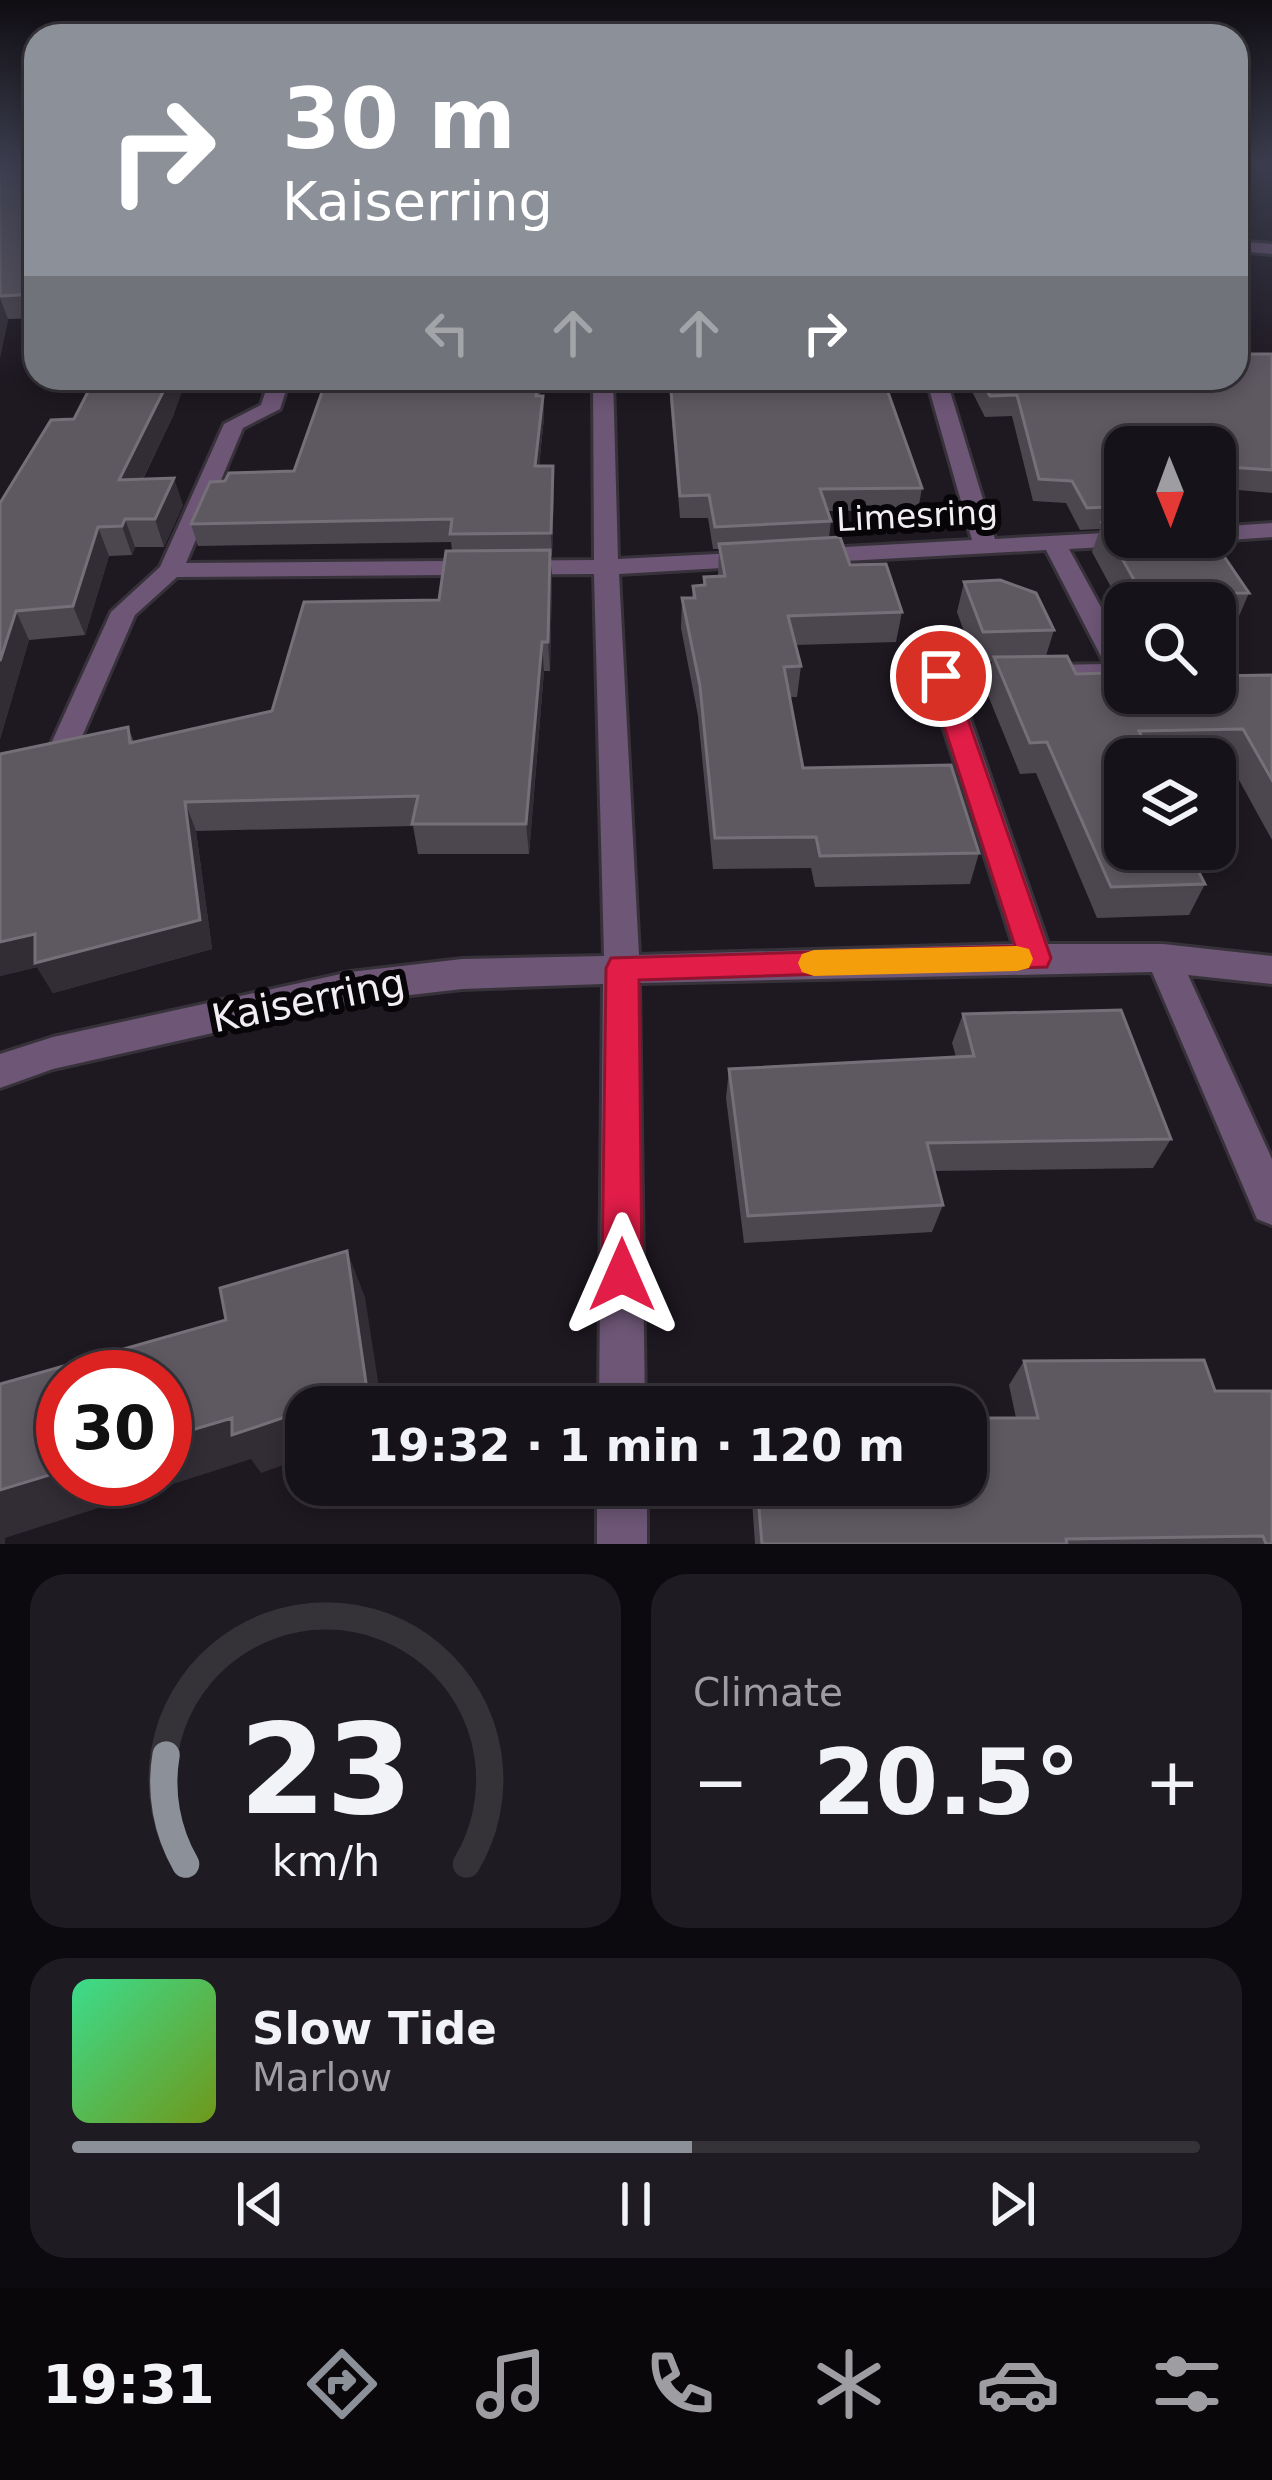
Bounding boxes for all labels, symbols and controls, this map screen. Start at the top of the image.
text: 30 m [282,70,516,168]
icon: right [84,72,240,228]
text: Kaiserring [282,170,553,233]
icon: left [414,300,480,366]
icon: ahead [540,300,606,366]
icon: ahead [666,300,732,366]
icon: right [792,300,858,366]
north arrow [1104,426,1236,558]
map controls [1104,426,1236,870]
street label: Limesring [835,492,999,539]
button: search [1104,582,1236,714]
pin [890,625,992,727]
icon: arrive [908,643,974,709]
button: layers [1104,738,1236,870]
street label: Kaiserring [208,960,408,1041]
position arrow [559,1212,685,1338]
speed limit sign: 30 [36,1350,192,1506]
text: 19:32 · 1 min · 120 m [367,1419,905,1472]
text: Climate [693,1670,843,1715]
text: 23 [239,1697,412,1842]
text: 20.5° [813,1730,1080,1835]
text: − [693,1744,748,1821]
text: + [1145,1744,1200,1821]
text: km/h [271,1836,380,1886]
text: Slow Tide [252,2002,497,2055]
text: Marlow [252,2055,392,2100]
icon: previous [227,2171,293,2237]
icon: pause [603,2171,669,2237]
icon: next [979,2171,1045,2237]
icon: directions [300,2342,384,2426]
icon: music [469,2342,553,2426]
icon: phone [638,2342,722,2426]
icon: climate [807,2342,891,2426]
icon: car [976,2342,1060,2426]
icon: filters [1145,2342,1229,2426]
text: 19:31 [43,2353,214,2416]

